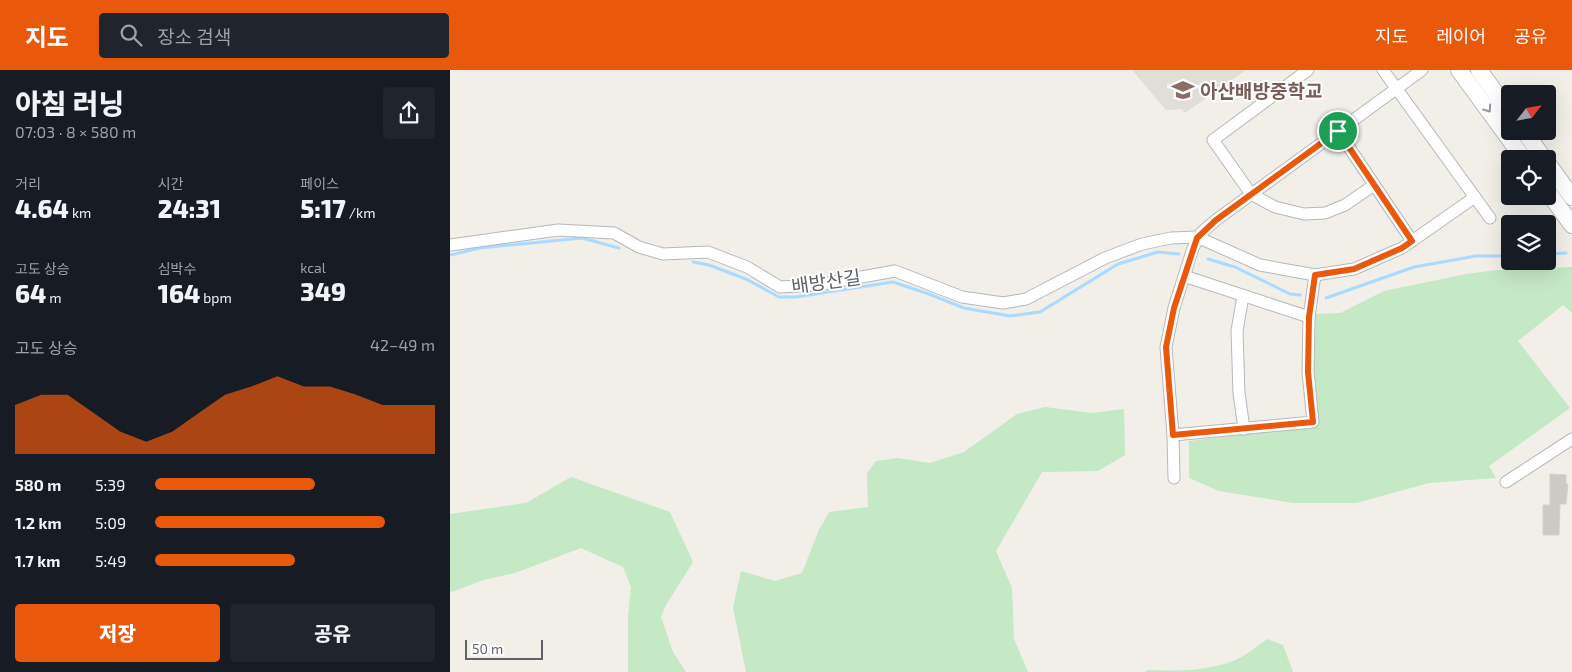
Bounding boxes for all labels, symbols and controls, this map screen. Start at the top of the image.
search box [99,13,449,58]
icon: search [117,21,145,49]
text: 지도 [25,22,69,51]
text: 장소 검색 [157,25,231,48]
text: 지도 [1375,25,1408,47]
text: 레이어 [1436,25,1486,47]
text: 공유 [1514,25,1547,47]
school or university icon: 아산배방중학교 [1170,77,1196,103]
place label: 아산배방중학교 [1200,79,1322,102]
north arrow [1501,85,1556,140]
map controls [1501,85,1556,270]
text: 아침 러닝 [15,86,124,120]
button: share [383,87,435,139]
one-way arrow [1482,104,1491,113]
pin [1317,110,1359,152]
icon: arrive [1324,117,1352,145]
text: 07:03 · 8 × 580 m [15,122,136,141]
button: locate [1501,150,1556,205]
text: 거리 [15,175,41,192]
text: 시간 [158,175,183,192]
text: 페이스 [300,175,339,192]
text: 4.64 [15,193,69,223]
text: 24:31 [158,193,221,223]
text: 5:17 [300,193,346,223]
text: km [69,204,91,221]
text: /km [346,204,375,221]
button: layers [1501,215,1556,270]
text: kcal [300,259,326,276]
text: 고도 상승 [15,260,70,277]
text: 심박수 [158,260,196,277]
street label: 배방산길 [790,265,862,297]
text: 349 [300,276,346,306]
text: 64 [15,278,46,308]
text: 164 [158,278,200,308]
text: m [46,289,62,306]
text: bpm [200,289,232,306]
text: 42–49 m [370,335,435,354]
text: 고도 상승 [15,338,77,357]
text: 580 m [15,475,61,494]
text: 5:39 [95,475,125,494]
text: 1.2 km [15,513,62,532]
text: 5:09 [95,513,126,532]
text: 1.7 km [15,551,60,570]
text: 5:49 [95,551,126,570]
button: 저장 [15,604,220,662]
button: 공유 [230,604,435,662]
scale bar [465,637,542,660]
text: 50 m [472,640,503,657]

